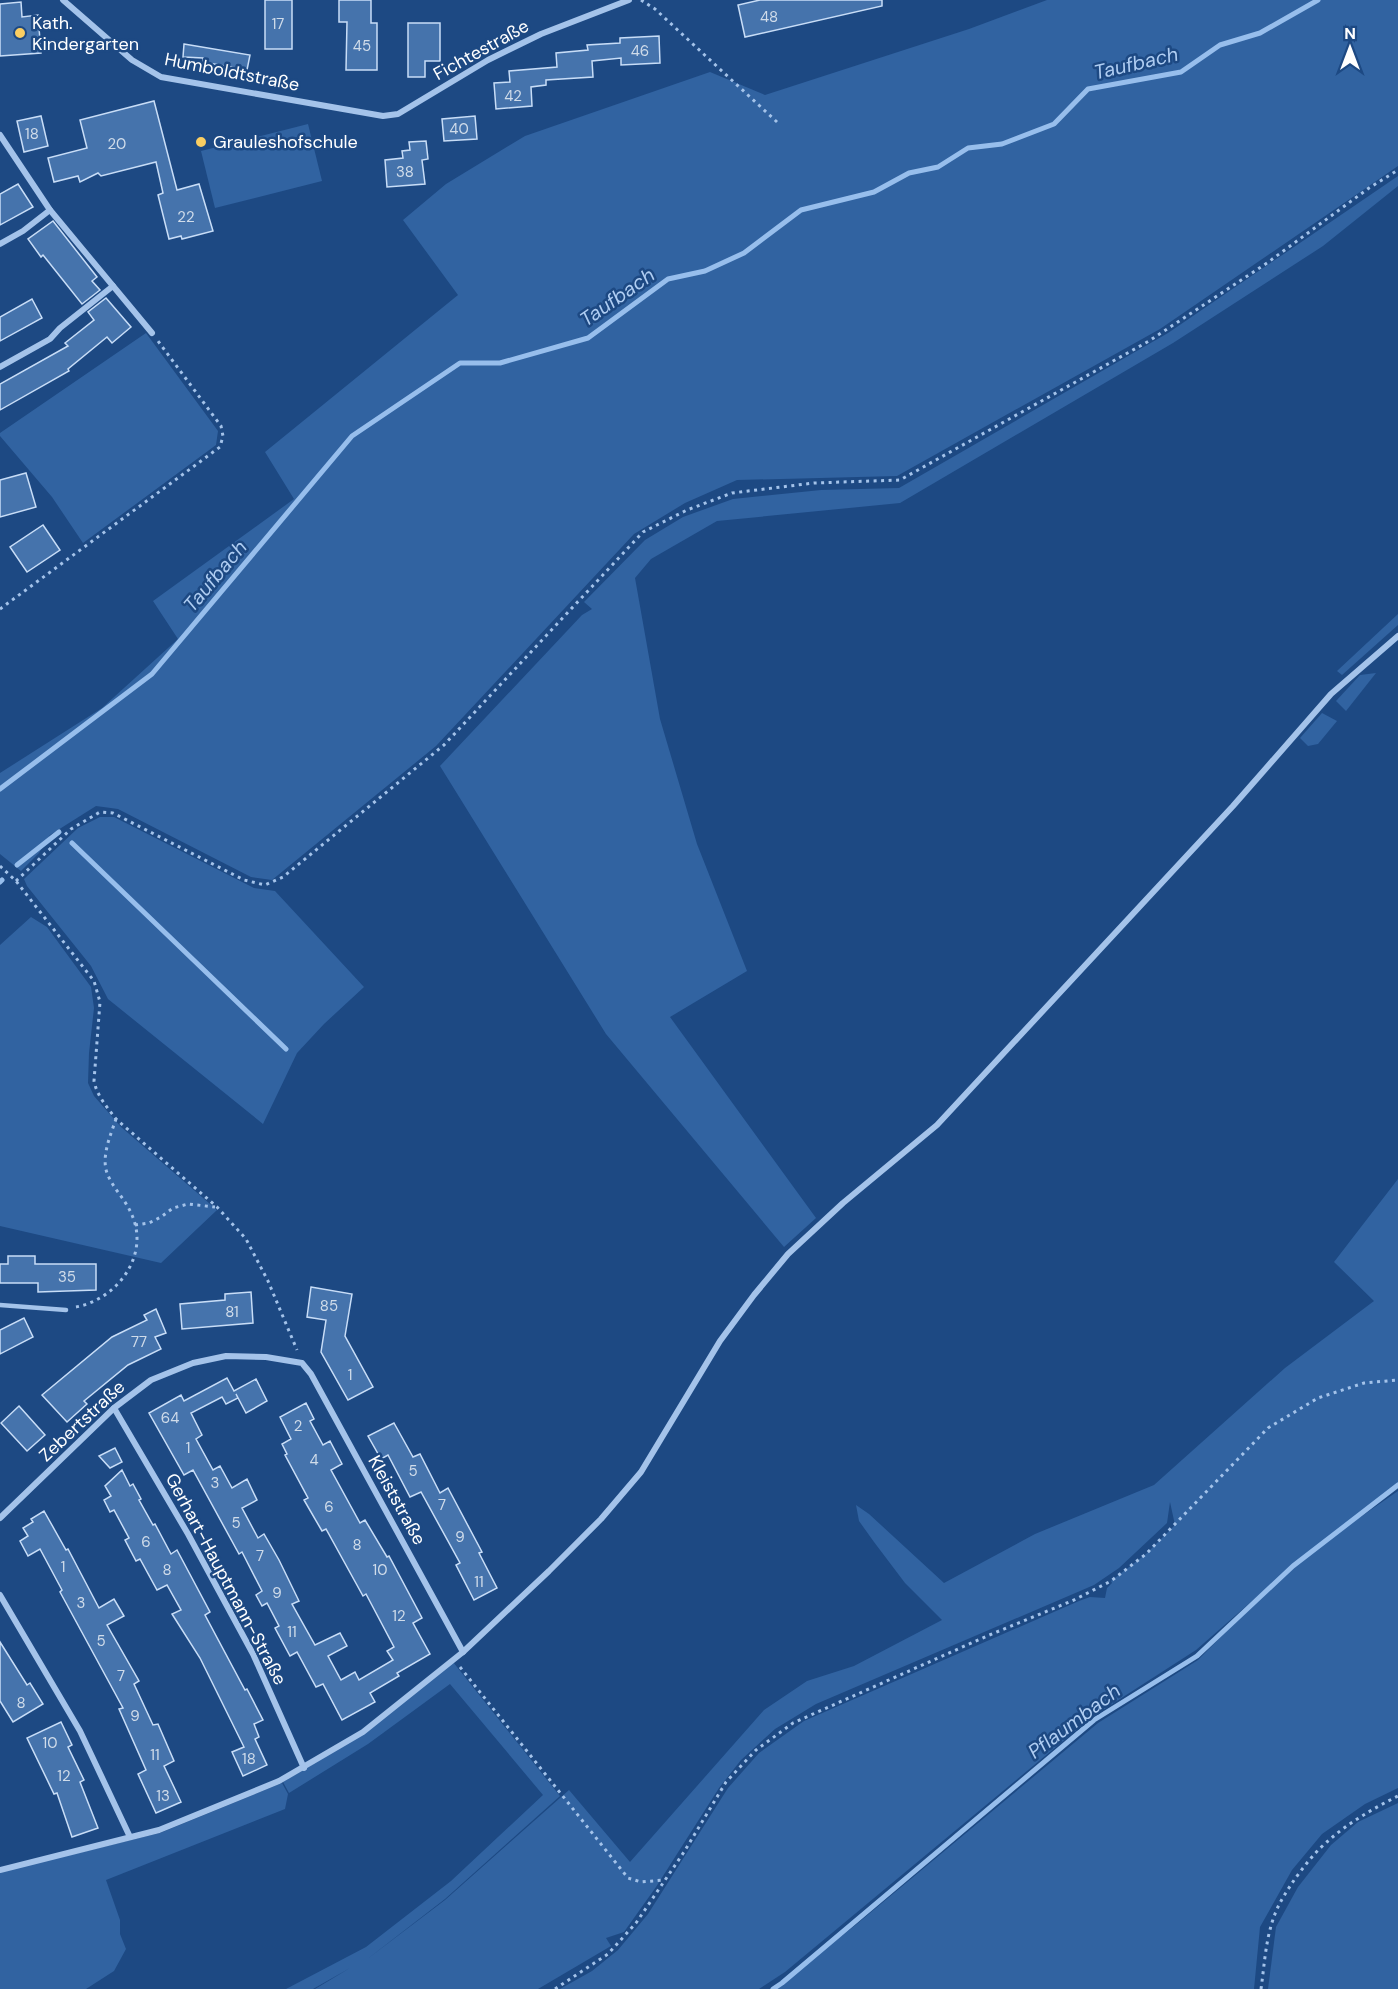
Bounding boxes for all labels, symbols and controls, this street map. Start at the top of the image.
house number: 48 [760,7,778,27]
place label: Kath. Kindergarten [32,11,139,56]
house number: 17 [272,14,284,34]
street label: Fichtestraße [429,14,533,86]
north arrow [1320,18,1380,78]
text: N [1344,23,1356,44]
marker: Kath. Kindergarten [13,26,27,40]
house number: 45 [353,36,371,56]
house number: 46 [631,41,649,61]
water label: Taufbach [1091,41,1181,85]
street label: Humboldtstraße [162,47,302,97]
house number: 42 [504,86,522,106]
house number: 40 [449,119,469,139]
house number: 18 [25,124,39,144]
place label: Grauleshofschule [213,130,358,154]
house number: 20 [108,134,126,154]
marker: Grauleshofschule [194,135,208,149]
house number: 38 [396,162,414,182]
house number: 22 [177,207,195,227]
water label: Taufbach [574,262,660,332]
water label: Taufbach [178,535,252,617]
house number: 35 [58,1267,76,1287]
house number: 85 [320,1296,338,1316]
house number: 81 [225,1302,239,1322]
house number: 77 [131,1332,147,1352]
house number: 1 [348,1365,352,1385]
street label: Zebertstraße [34,1375,130,1467]
house number: 64 [161,1408,179,1428]
house number: 2 [294,1416,302,1436]
house number: 1 [186,1438,190,1458]
house number: 4 [309,1450,319,1470]
street label: Kleiststraße [363,1451,431,1549]
house number: 5 [408,1461,418,1481]
street label: Gerhart-Hauptmann-Straße [160,1469,292,1689]
house number: 3 [211,1473,219,1493]
house number: 7 [438,1495,446,1515]
house number: 6 [324,1497,334,1517]
house number: 5 [231,1513,241,1533]
house number: 9 [455,1527,465,1547]
house number: 6 [141,1532,151,1552]
house number: 8 [352,1535,362,1555]
house number: 7 [256,1546,264,1566]
house number: 1 [61,1557,65,1577]
house number: 8 [162,1560,172,1580]
house number: 10 [373,1560,387,1580]
house number: 11 [474,1572,484,1592]
house number: 9 [272,1583,282,1603]
house number: 3 [77,1593,85,1613]
house number: 12 [392,1606,406,1626]
house number: 11 [287,1622,297,1642]
house number: 5 [96,1631,106,1651]
house number: 7 [117,1666,125,1686]
water label: Pflaumbach [1022,1678,1126,1764]
house number: 8 [16,1693,26,1713]
house number: 9 [130,1706,140,1726]
house number: 10 [43,1733,57,1753]
house number: 11 [150,1745,160,1765]
house number: 18 [242,1749,256,1769]
house number: 12 [57,1766,71,1786]
house number: 13 [156,1786,170,1806]

